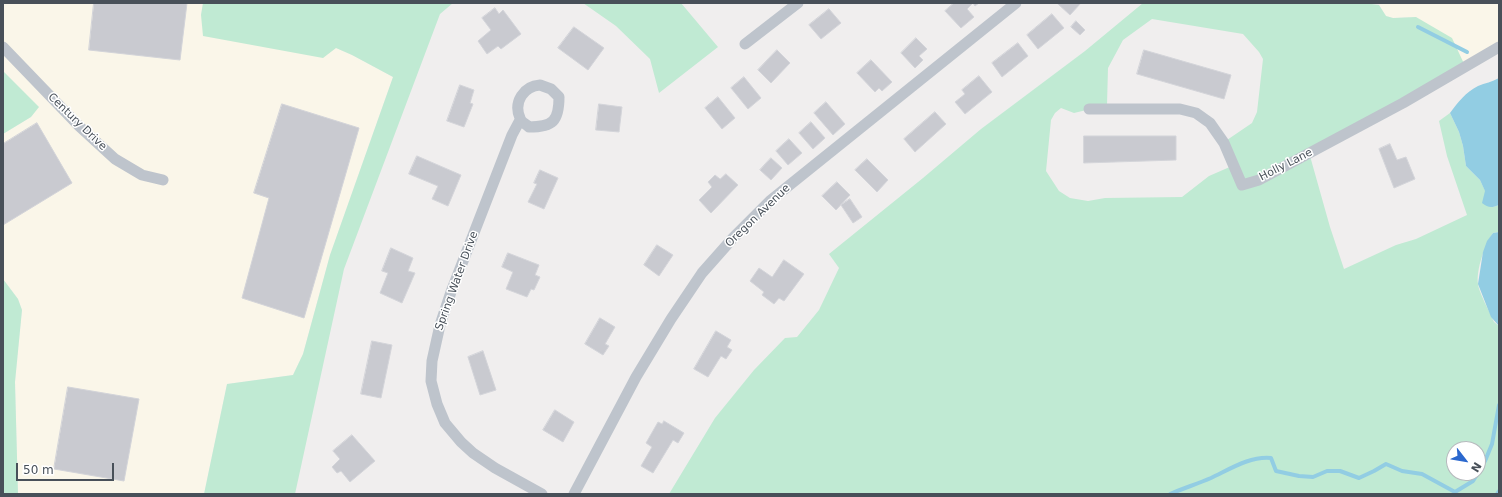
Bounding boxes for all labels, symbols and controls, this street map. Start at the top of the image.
street label: Century Drive [45,91,109,153]
street label: Holly Lane [1257,146,1315,184]
street label: Oregon Avenue [723,182,793,250]
street label: Spring Water Drive [433,230,481,332]
north arrow [1446,441,1486,481]
scale bar [18,455,116,481]
text: N [1468,460,1484,474]
text: 50 m [23,463,54,477]

